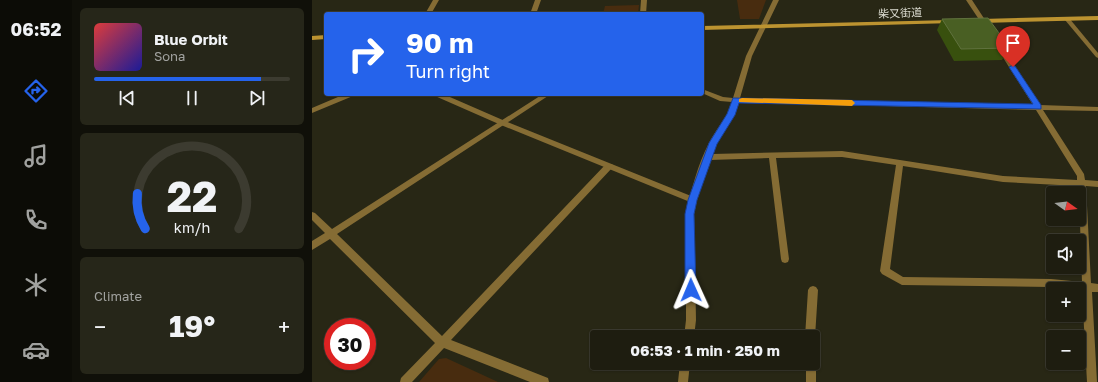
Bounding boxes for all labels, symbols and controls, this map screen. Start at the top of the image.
street label: 柴又街道 [878,5,922,20]
text: 06:52 [11,18,61,40]
text: 90 m [406,26,473,59]
pin [996,26,1030,67]
icon: right [340,28,392,80]
text: Blue Orbit [154,30,228,48]
icon: arrive [1002,32,1024,54]
text: Sona [154,48,185,64]
text: Turn right [406,60,490,82]
icon: directions [22,77,50,105]
icon: previous [116,87,138,109]
icon: pause [181,87,203,109]
icon: next [246,87,268,109]
icon: music [22,142,50,170]
text: 22 [167,171,217,221]
north arrow [1046,186,1086,226]
map controls [1046,186,1086,370]
icon: phone [22,206,50,234]
text: km/h [174,219,210,236]
button: sound [1046,234,1086,274]
position arrow [670,269,712,311]
icon: climate [22,271,50,299]
button: + [1046,282,1086,322]
text: Climate [94,288,142,304]
text: 19° [169,308,215,344]
text: − [94,313,106,340]
text: + [278,313,290,340]
speed limit sign: 30 [324,318,376,370]
button: − [1046,330,1086,370]
icon: car [22,336,50,364]
text: 06:53 · 1 min · 250 m [630,341,780,359]

